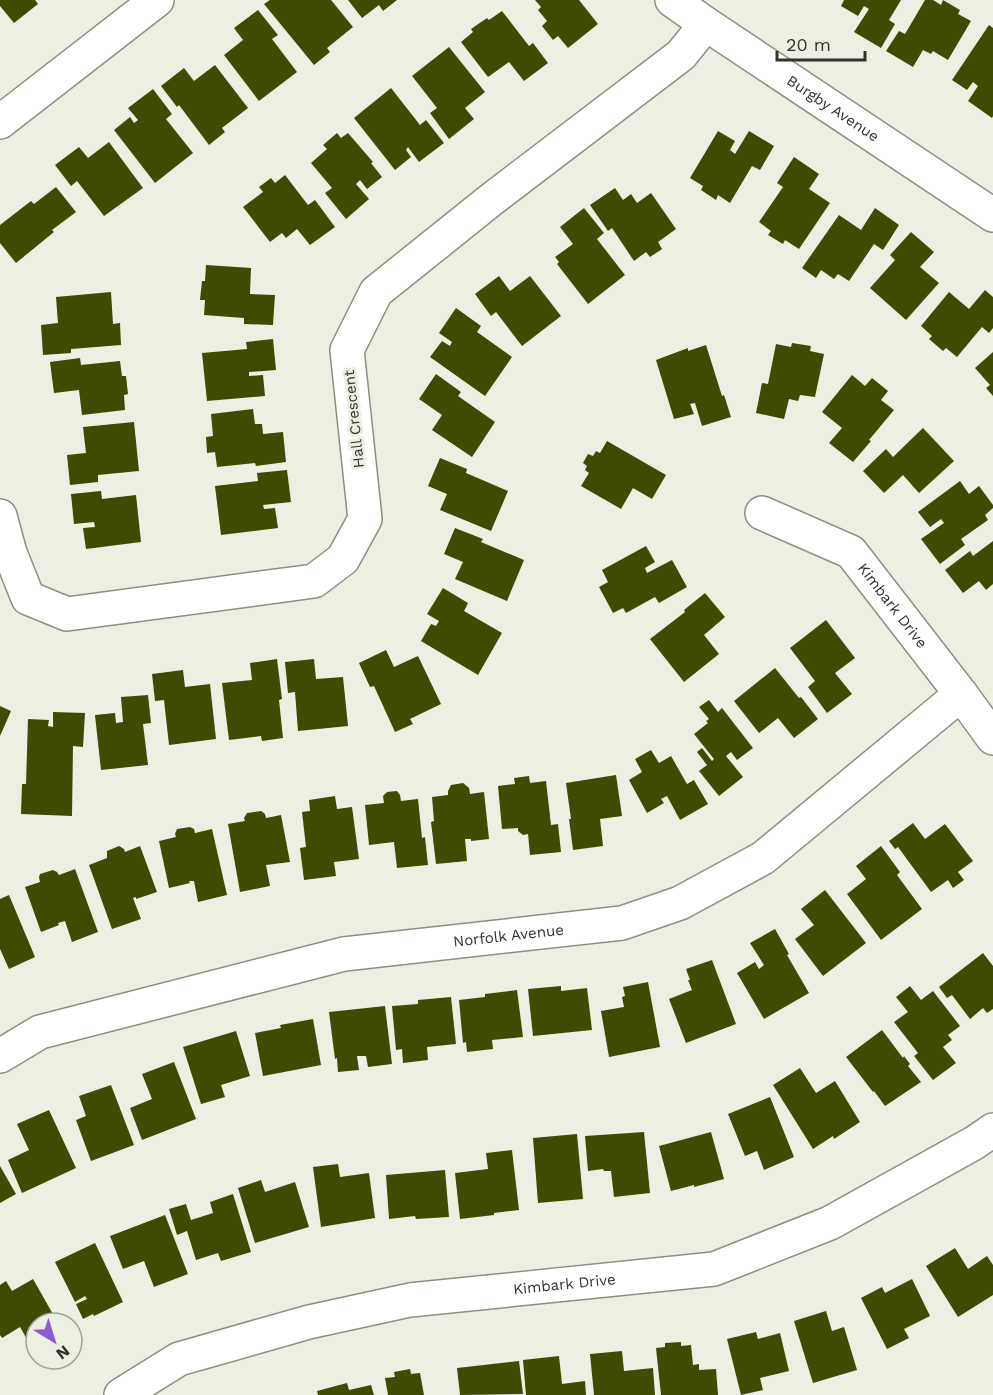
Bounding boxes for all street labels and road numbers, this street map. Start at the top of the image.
street label: Burgby Avenue [783,71,882,146]
street label: Hall Crescent [340,368,368,469]
street label: Kimbark Drive [854,559,931,652]
street label: Norfolk Avenue [452,921,565,951]
street label: Kimbark Drive [512,1270,616,1298]

